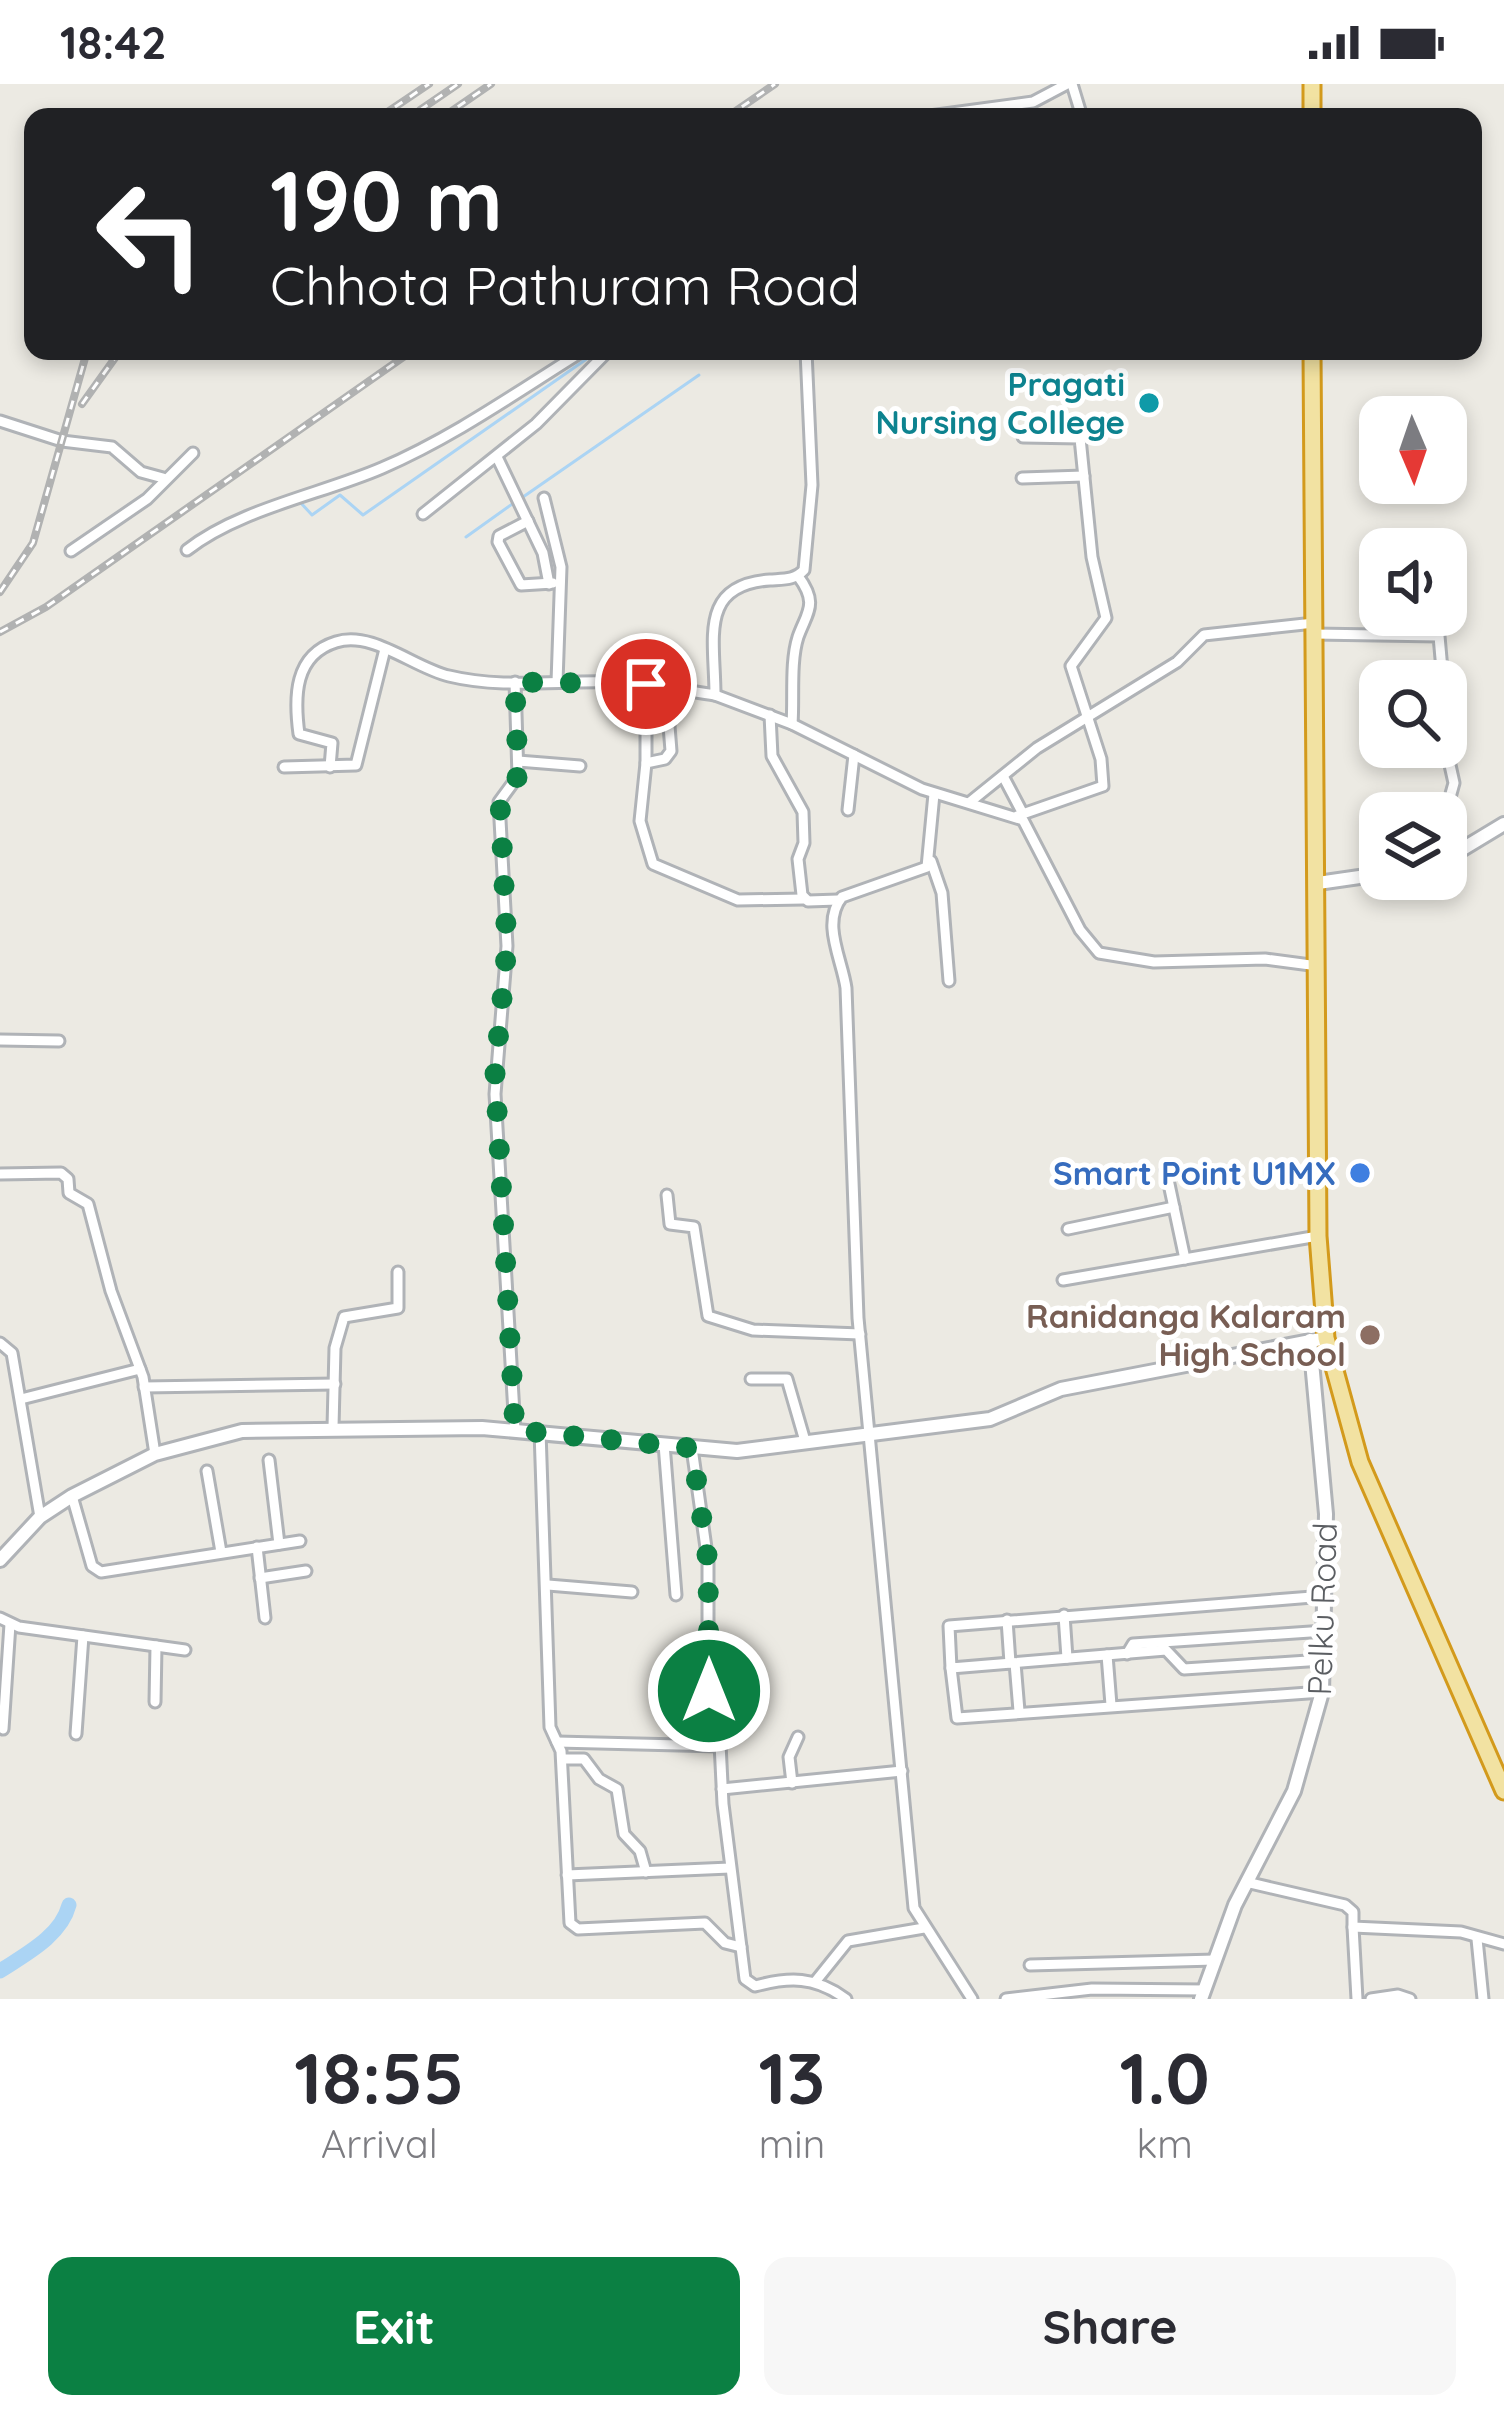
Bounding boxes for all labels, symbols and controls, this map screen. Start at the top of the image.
text: 18:42 [60,14,167,70]
text: 190 m [270,147,503,252]
icon: left [72,156,228,312]
text: Chhota Pathuram Road [270,251,860,319]
place label: Pragati Nursing College [875,363,1125,442]
marker: Pragati Nursing College [1136,390,1162,416]
north arrow [1359,396,1467,504]
map controls [1359,396,1467,900]
button: sound [1359,528,1467,636]
pin [595,633,697,735]
icon: arrive [613,651,679,717]
button: search [1359,660,1467,768]
button: layers [1359,792,1467,900]
place label: Smart Point U1MX [1053,1152,1336,1193]
marker: Smart Point U1MX [1347,1160,1373,1186]
place label: Ranidanga Kalaram High School [1026,1295,1346,1374]
marker: Ranidanga Kalaram High School [1357,1322,1383,1348]
street label: Pelku Road [1298,1522,1345,1696]
position arrow [646,1628,772,1754]
text: 18:55 [294,2032,464,2122]
text: 13 [759,2032,825,2122]
text: 1.0 [1120,2032,1210,2122]
text: Arrival [321,2119,438,2168]
text: min [759,2119,825,2168]
text: km [1136,2119,1193,2168]
button: Exit [48,2257,740,2395]
button: Share [764,2257,1456,2395]

